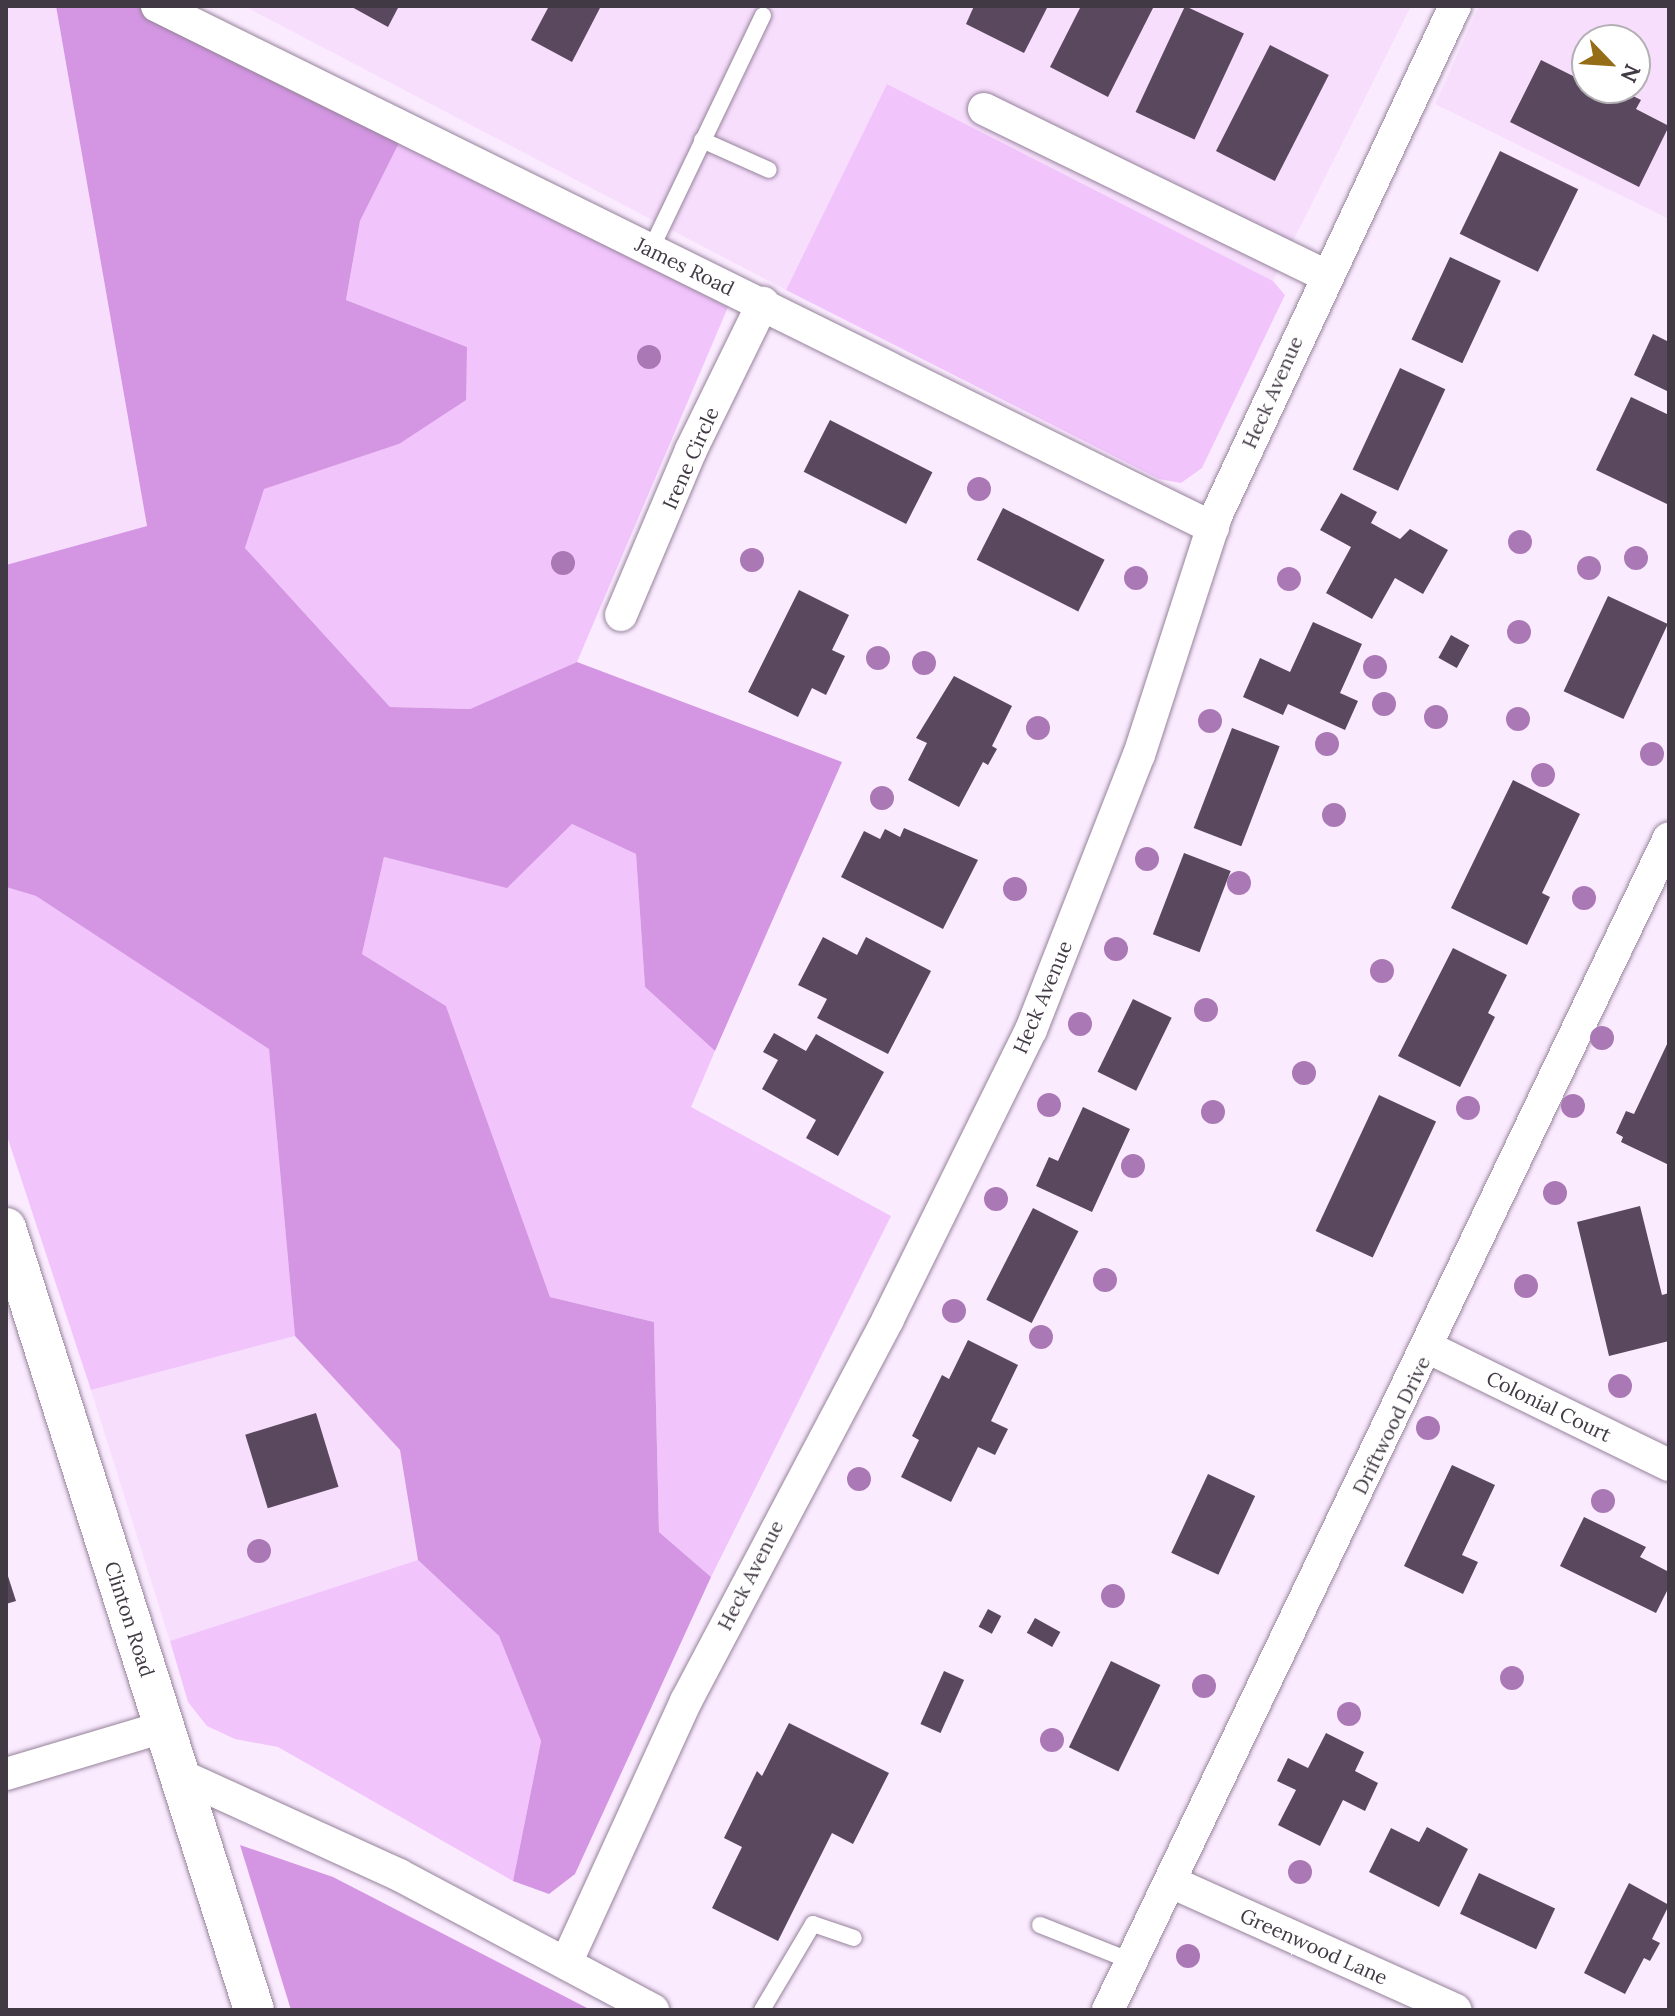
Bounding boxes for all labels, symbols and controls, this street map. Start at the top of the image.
north arrow [1571,24,1651,104]
text: N [1615,60,1647,87]
street label: James Road [632,232,738,300]
street label: Heck Avenue [1237,332,1307,452]
street label: Irene Circle [657,403,723,513]
street label: Heck Avenue [1007,937,1077,1057]
street label: Driftwood Drive [1347,1352,1435,1498]
street label: Colonial Court [1483,1365,1615,1447]
street label: Heck Avenue [712,1516,788,1634]
street label: Clinton Road [100,1558,160,1680]
street label: Greenwood Lane [1237,1903,1391,1989]

